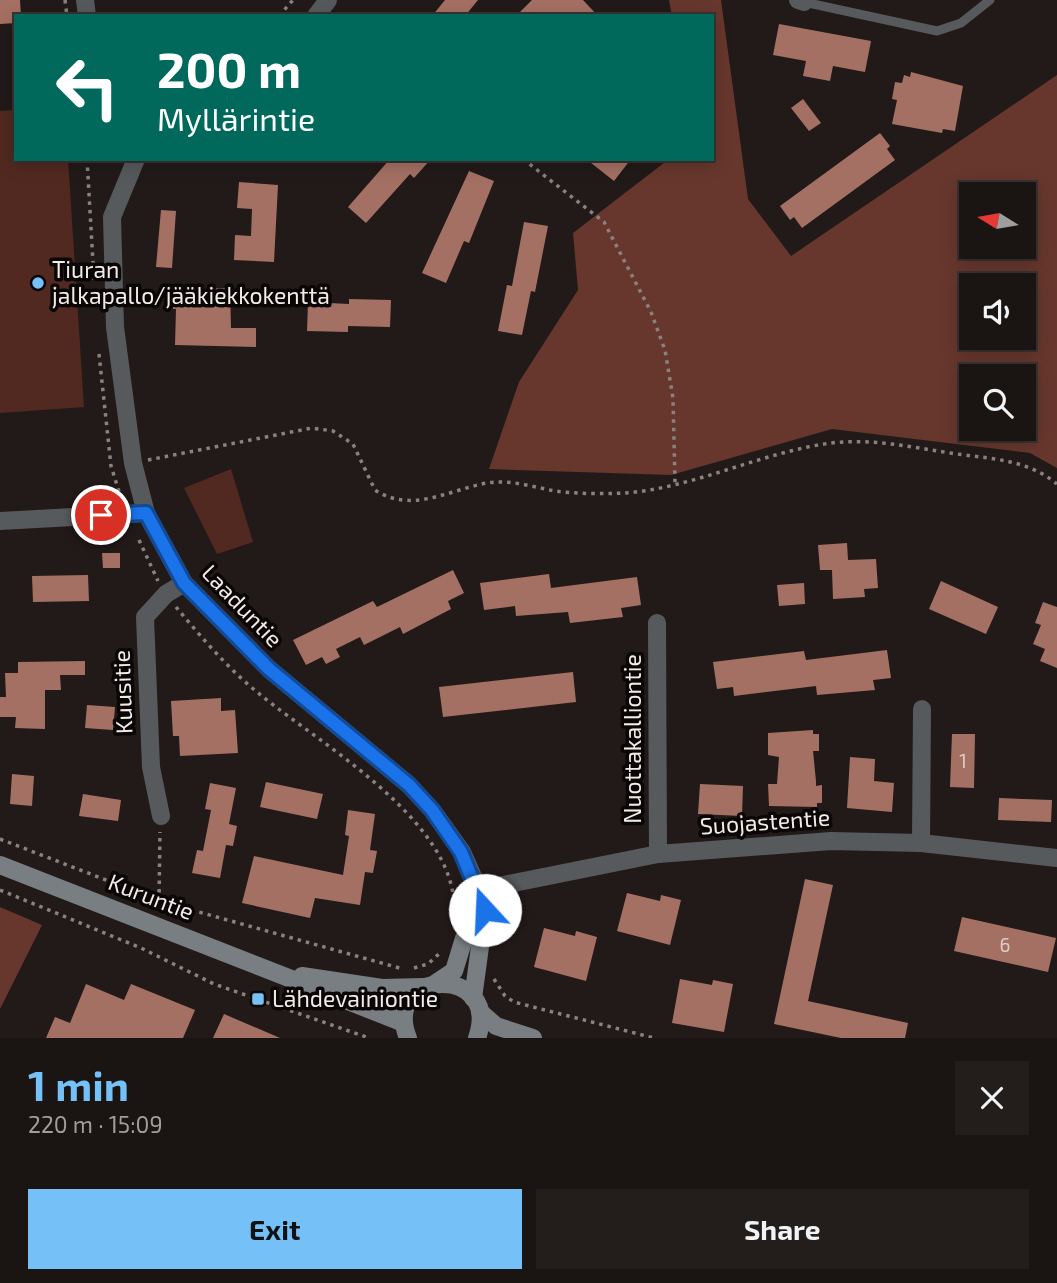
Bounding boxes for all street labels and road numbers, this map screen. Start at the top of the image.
street label: Laaduntie [197,558,289,652]
street label: Kuusitie [107,650,137,734]
street label: Nuottakalliontie [618,654,646,824]
street label: Suojastentie [699,802,831,840]
street label: Kuruntie [105,867,198,925]

